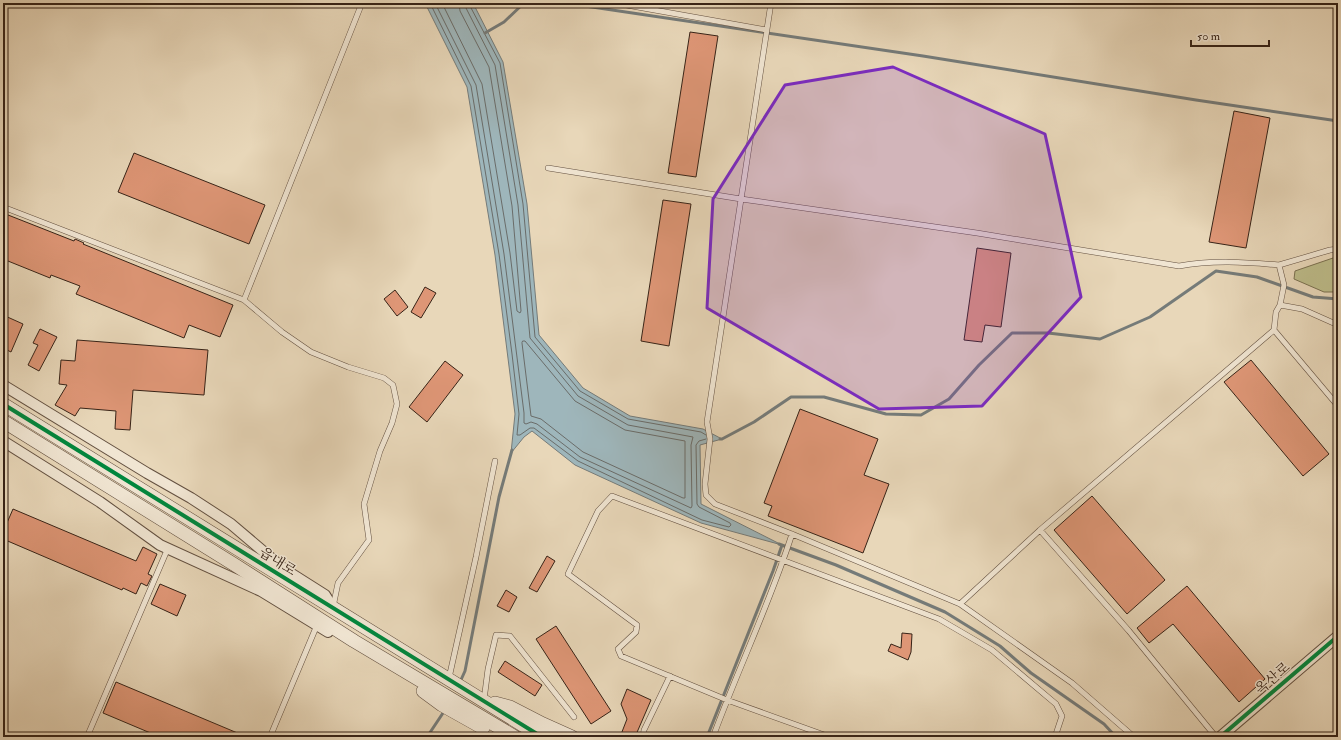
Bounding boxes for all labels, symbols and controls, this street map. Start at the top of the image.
scale bar [1191,22,1269,48]
text: 50 m [1197,29,1221,44]
street label: 읍내로 [256,543,300,580]
street label: 옥산로 [1251,658,1294,698]

